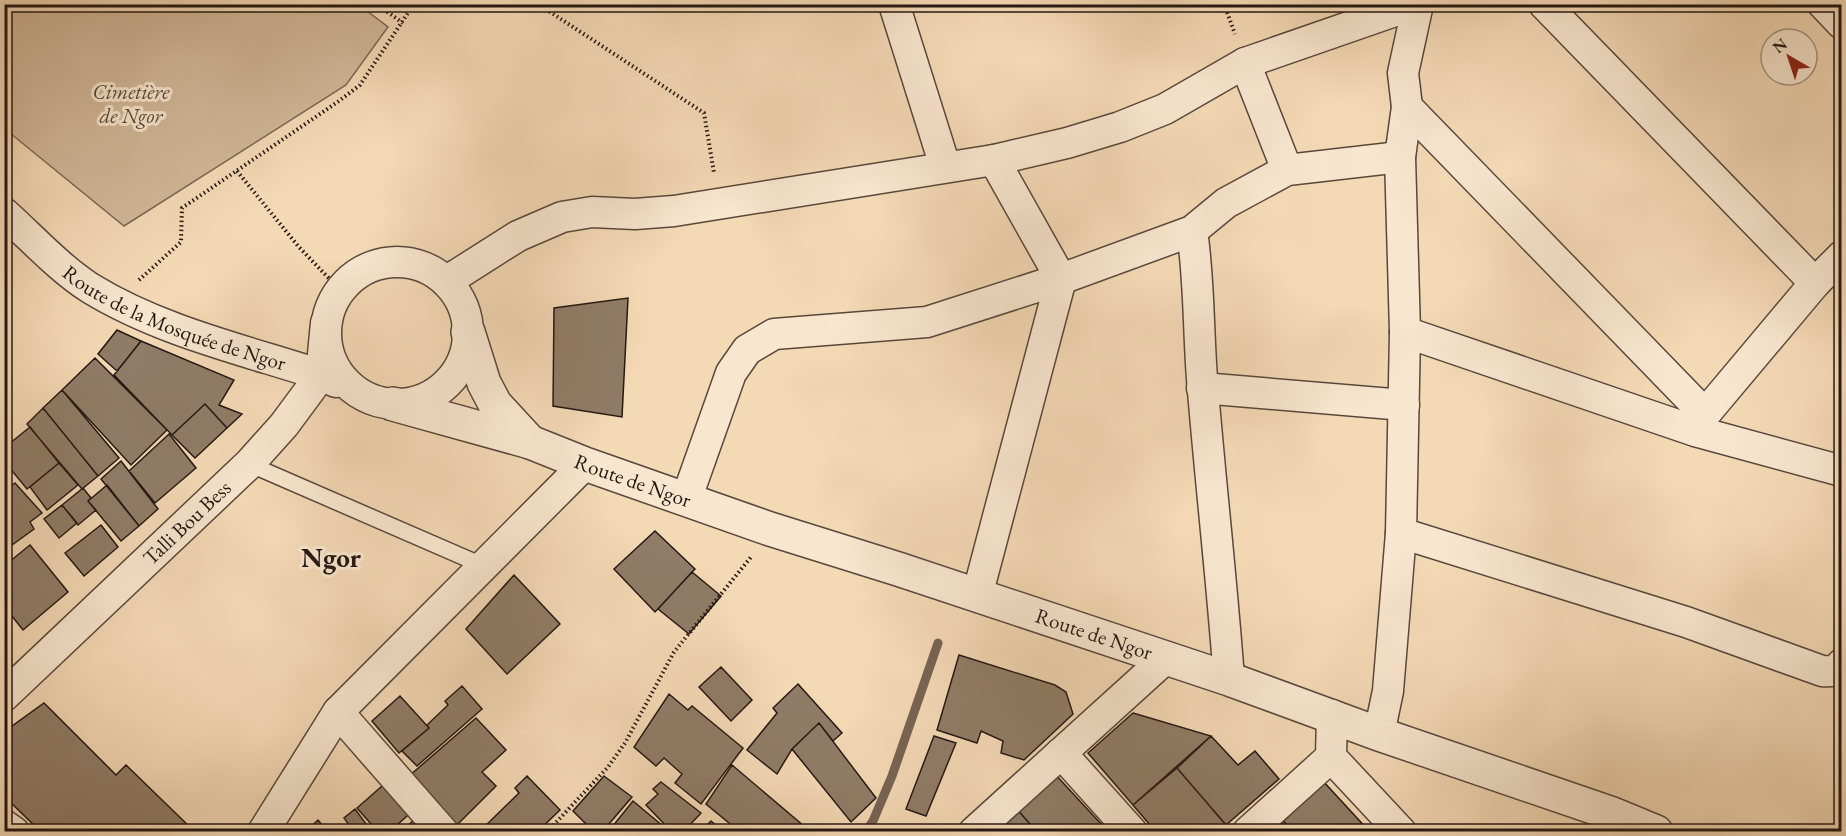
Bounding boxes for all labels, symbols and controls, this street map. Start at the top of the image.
north arrow [1759,27,1819,87]
text: N [1768,33,1792,58]
park label: Cimetière de Ngor [92,78,170,129]
street label: Route de la Mosquée de Ngor [57,259,289,376]
street label: Route de Ngor [571,447,695,513]
street label: Talli Bou Bess [137,474,237,571]
district label: Ngor [301,540,362,575]
street label: Route de Ngor [1032,602,1156,666]

